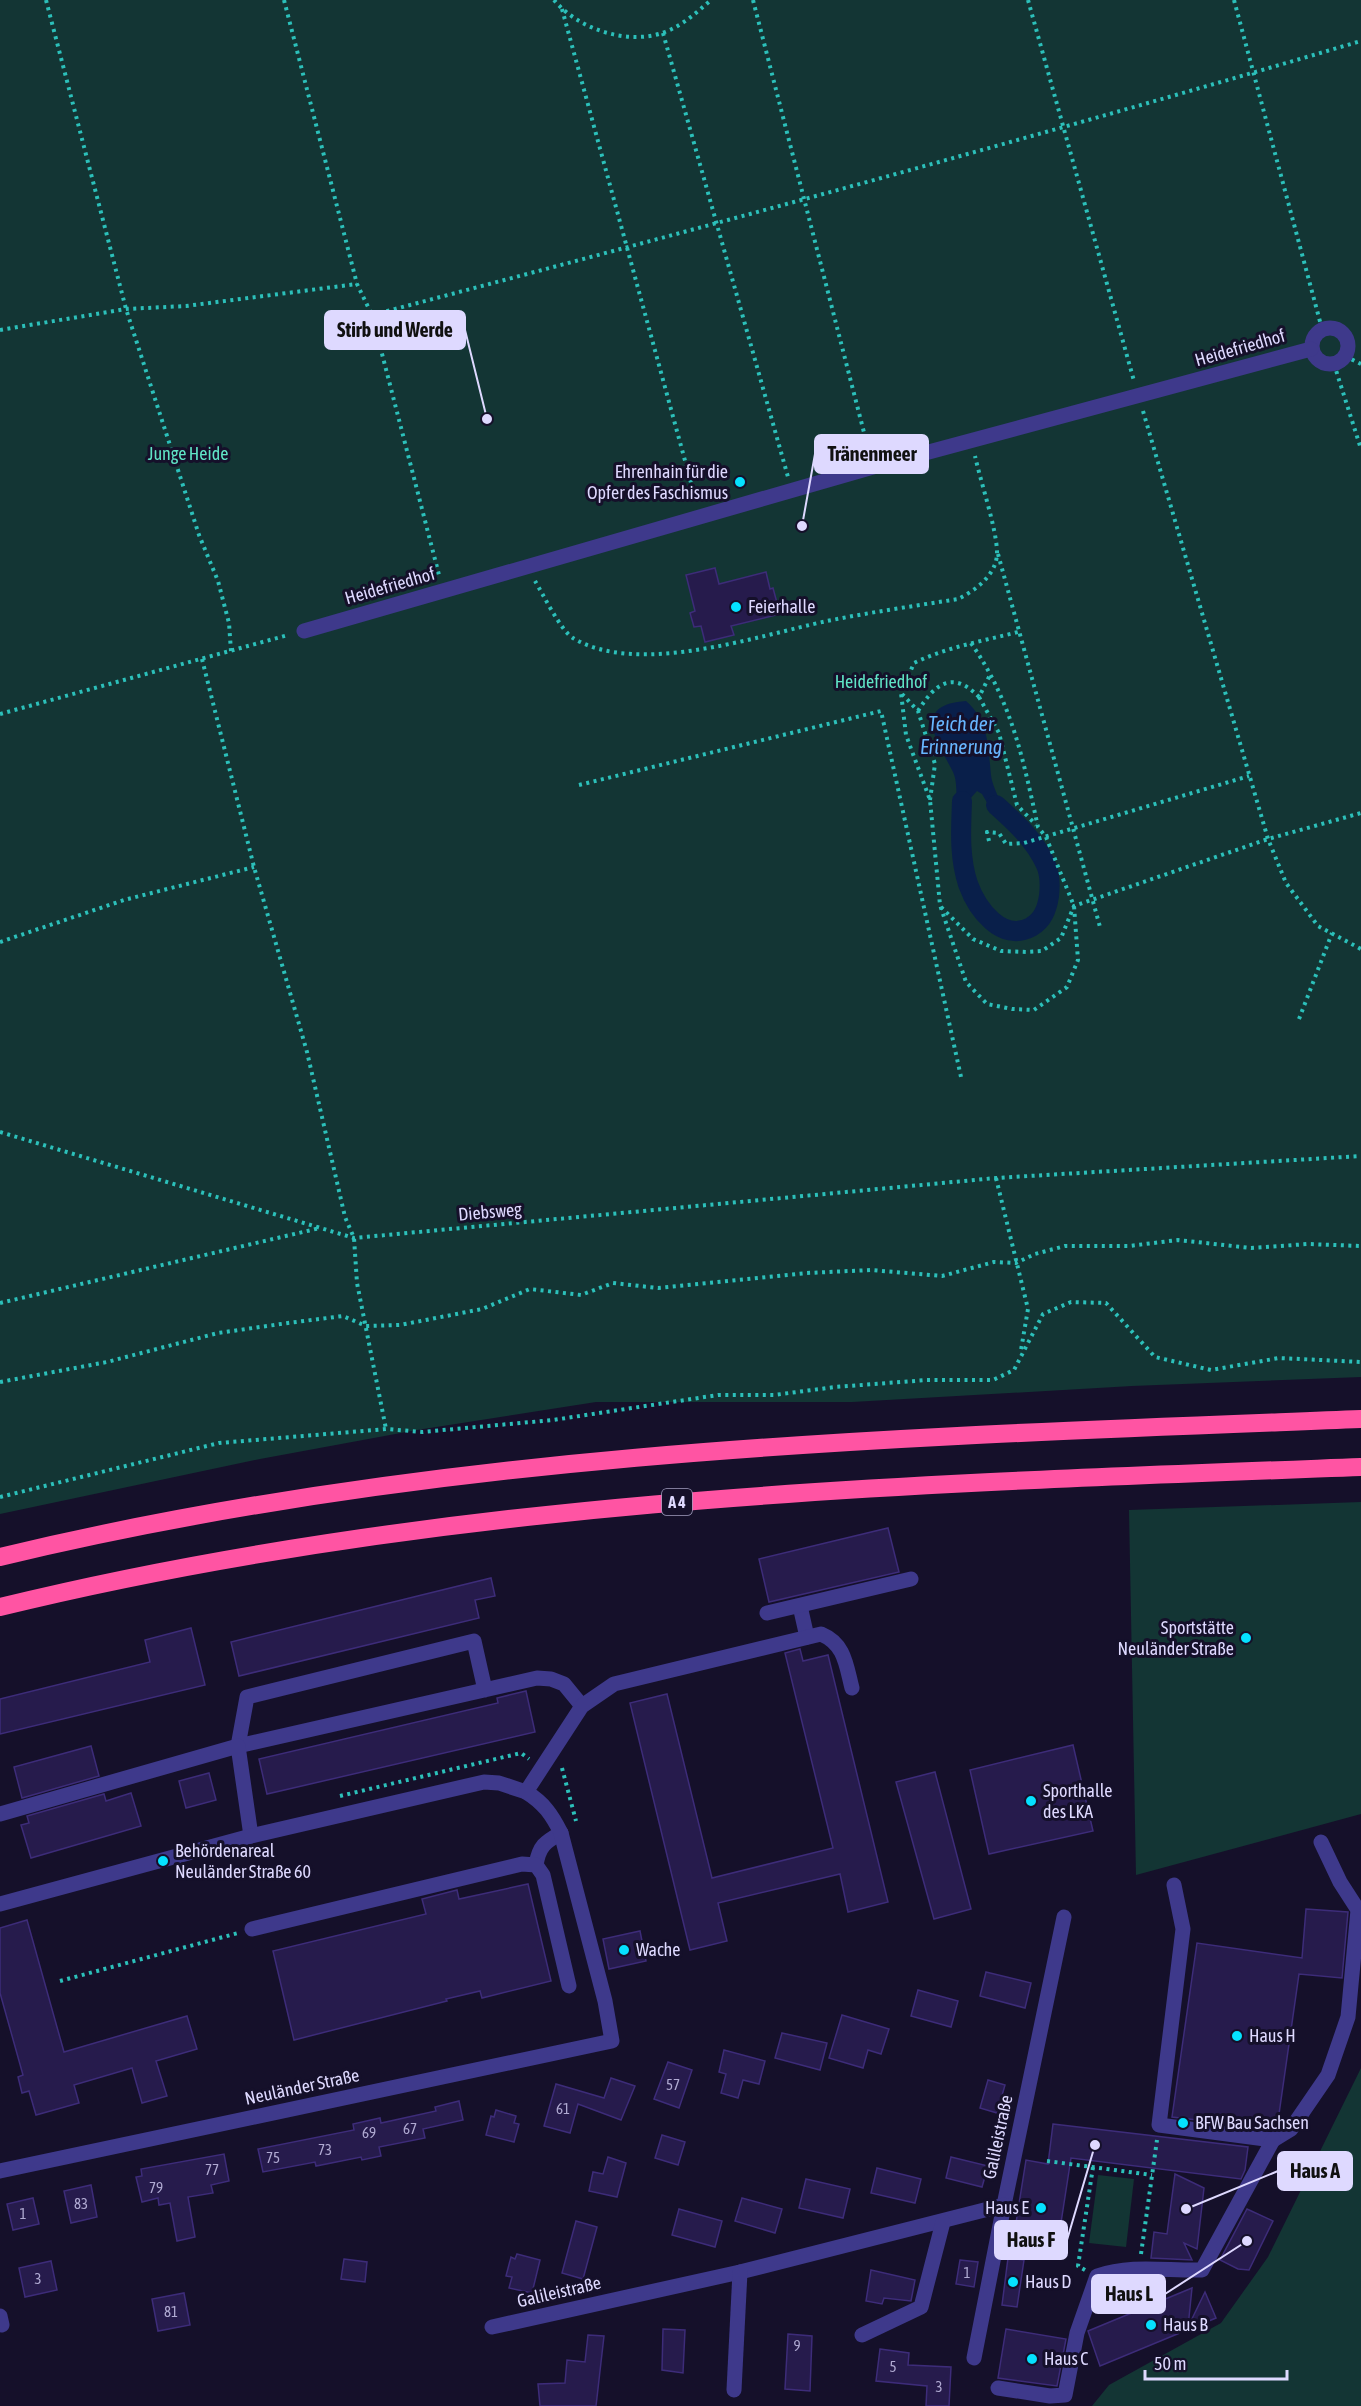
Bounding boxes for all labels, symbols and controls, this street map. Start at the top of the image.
callout: Stirb und Werde [325,311,465,349]
text: Stirb und Werde [337,318,453,341]
street label: Heidefriedhof [1192,325,1287,370]
callout: Tränenmeer [815,435,928,473]
text: Tränenmeer [827,442,918,465]
park label: Junge Heide [148,443,228,464]
place label: Ehrenhain für die Opfer des Faschismus [587,461,728,503]
marker: Ehrenhain für die Opfer des Faschismus [733,475,747,489]
street label: Heidefriedhof [342,563,437,608]
place label: Feierhalle [748,596,815,617]
marker: Feierhalle [729,600,743,614]
park label: Heidefriedhof [835,671,927,692]
water label: Teich der Erinnerung [920,712,1002,758]
street label: Diebsweg [457,1198,523,1225]
road number: A 4 [662,1489,692,1515]
place label: Sportstätte Neuländer Straße [1117,1617,1234,1659]
marker: Sportstätte Neuländer Straße [1239,1631,1253,1645]
place label: Sporthalle des LKA [1043,1780,1113,1822]
marker: Sporthalle des LKA [1024,1794,1038,1808]
place label: Behördenareal Neuländer Straße 60 [175,1840,311,1882]
marker: Behördenareal Neuländer Straße 60 [156,1854,170,1868]
place label: Wache [636,1939,680,1960]
marker: Wache [617,1943,631,1957]
place label: Haus H [1249,2025,1296,2046]
marker: Haus H [1230,2029,1244,2043]
street label: Neuländer Straße [243,2064,361,2109]
house number: 57 [666,2076,680,2093]
street label: Galileistraße [978,2093,1017,2181]
house number: 61 [556,2100,570,2117]
place label: BFW Bau Sachsen [1195,2112,1309,2133]
marker: BFW Bau Sachsen [1176,2116,1190,2130]
house number: 67 [403,2120,417,2137]
house number: 69 [362,2124,376,2141]
house number: 73 [318,2141,332,2158]
house number: 75 [266,2149,280,2166]
callout: Haus A [1278,2152,1352,2190]
text: Haus A [1290,2159,1340,2182]
house number: 77 [205,2161,219,2178]
house number: 79 [149,2179,163,2196]
house number: 83 [74,2195,88,2212]
place label: Haus E [985,2197,1029,2218]
marker: Haus E [1034,2201,1048,2215]
house number: 1 [19,2205,27,2222]
callout: Haus F [995,2221,1067,2259]
text: Haus F [1007,2228,1055,2251]
house number: 1 [963,2264,971,2281]
house number: 3 [34,2270,42,2287]
place label: Haus D [1025,2271,1071,2292]
street label: Galileistraße [515,2272,603,2311]
marker: Haus D [1006,2275,1020,2289]
callout: Haus L [1092,2275,1165,2313]
text: Haus L [1105,2282,1153,2305]
house number: 81 [164,2303,178,2320]
place label: Haus B [1163,2314,1208,2335]
marker: Haus B [1144,2318,1158,2332]
house number: 9 [793,2337,801,2354]
scale bar [1145,2343,1288,2381]
place label: Haus C [1044,2348,1088,2369]
marker: Haus C [1025,2352,1039,2366]
text: 50 m [1154,2353,1186,2374]
house number: 5 [889,2358,897,2375]
house number: 3 [935,2378,943,2395]

